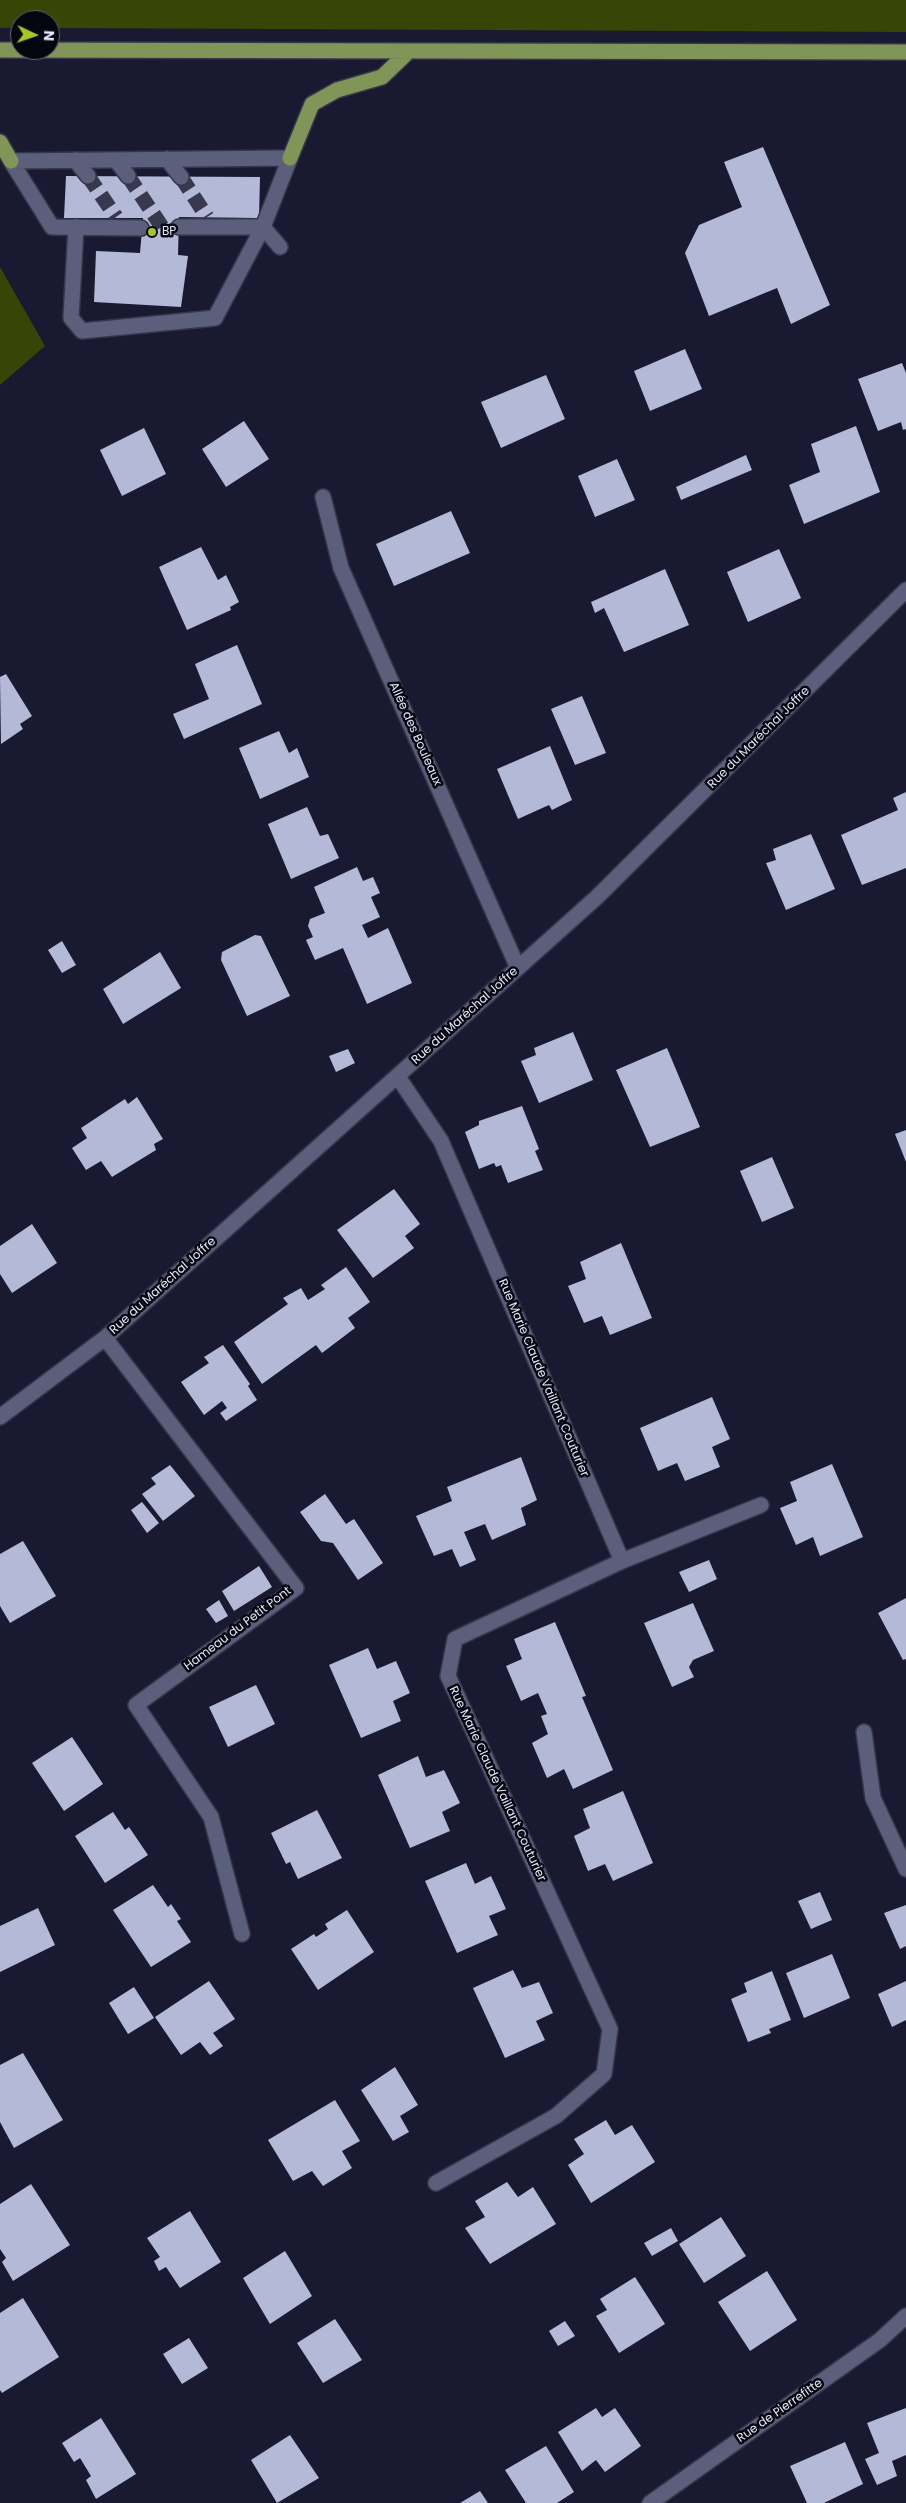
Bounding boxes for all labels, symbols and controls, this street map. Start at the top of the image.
north arrow [10,10,60,60]
text: N [39,30,59,42]
place label: BP [162,225,176,239]
marker: BP [146,226,158,238]
street label: Allée des Bouleaux [386,680,444,788]
street label: Rue du Maréchal Joffre [705,684,813,792]
street label: Rue du Maréchal Joffre [409,964,521,1068]
street label: Rue du Maréchal Joffre [107,1234,219,1338]
street label: Rue Marie Claude Vaillant Couturier [495,1277,591,1479]
street label: Hameau du Petit Pont [182,1584,294,1674]
street label: Rue Marie Claude Vaillant Couturier [445,1684,549,1884]
street label: Rue de Pierrefitte [734,2376,826,2446]

